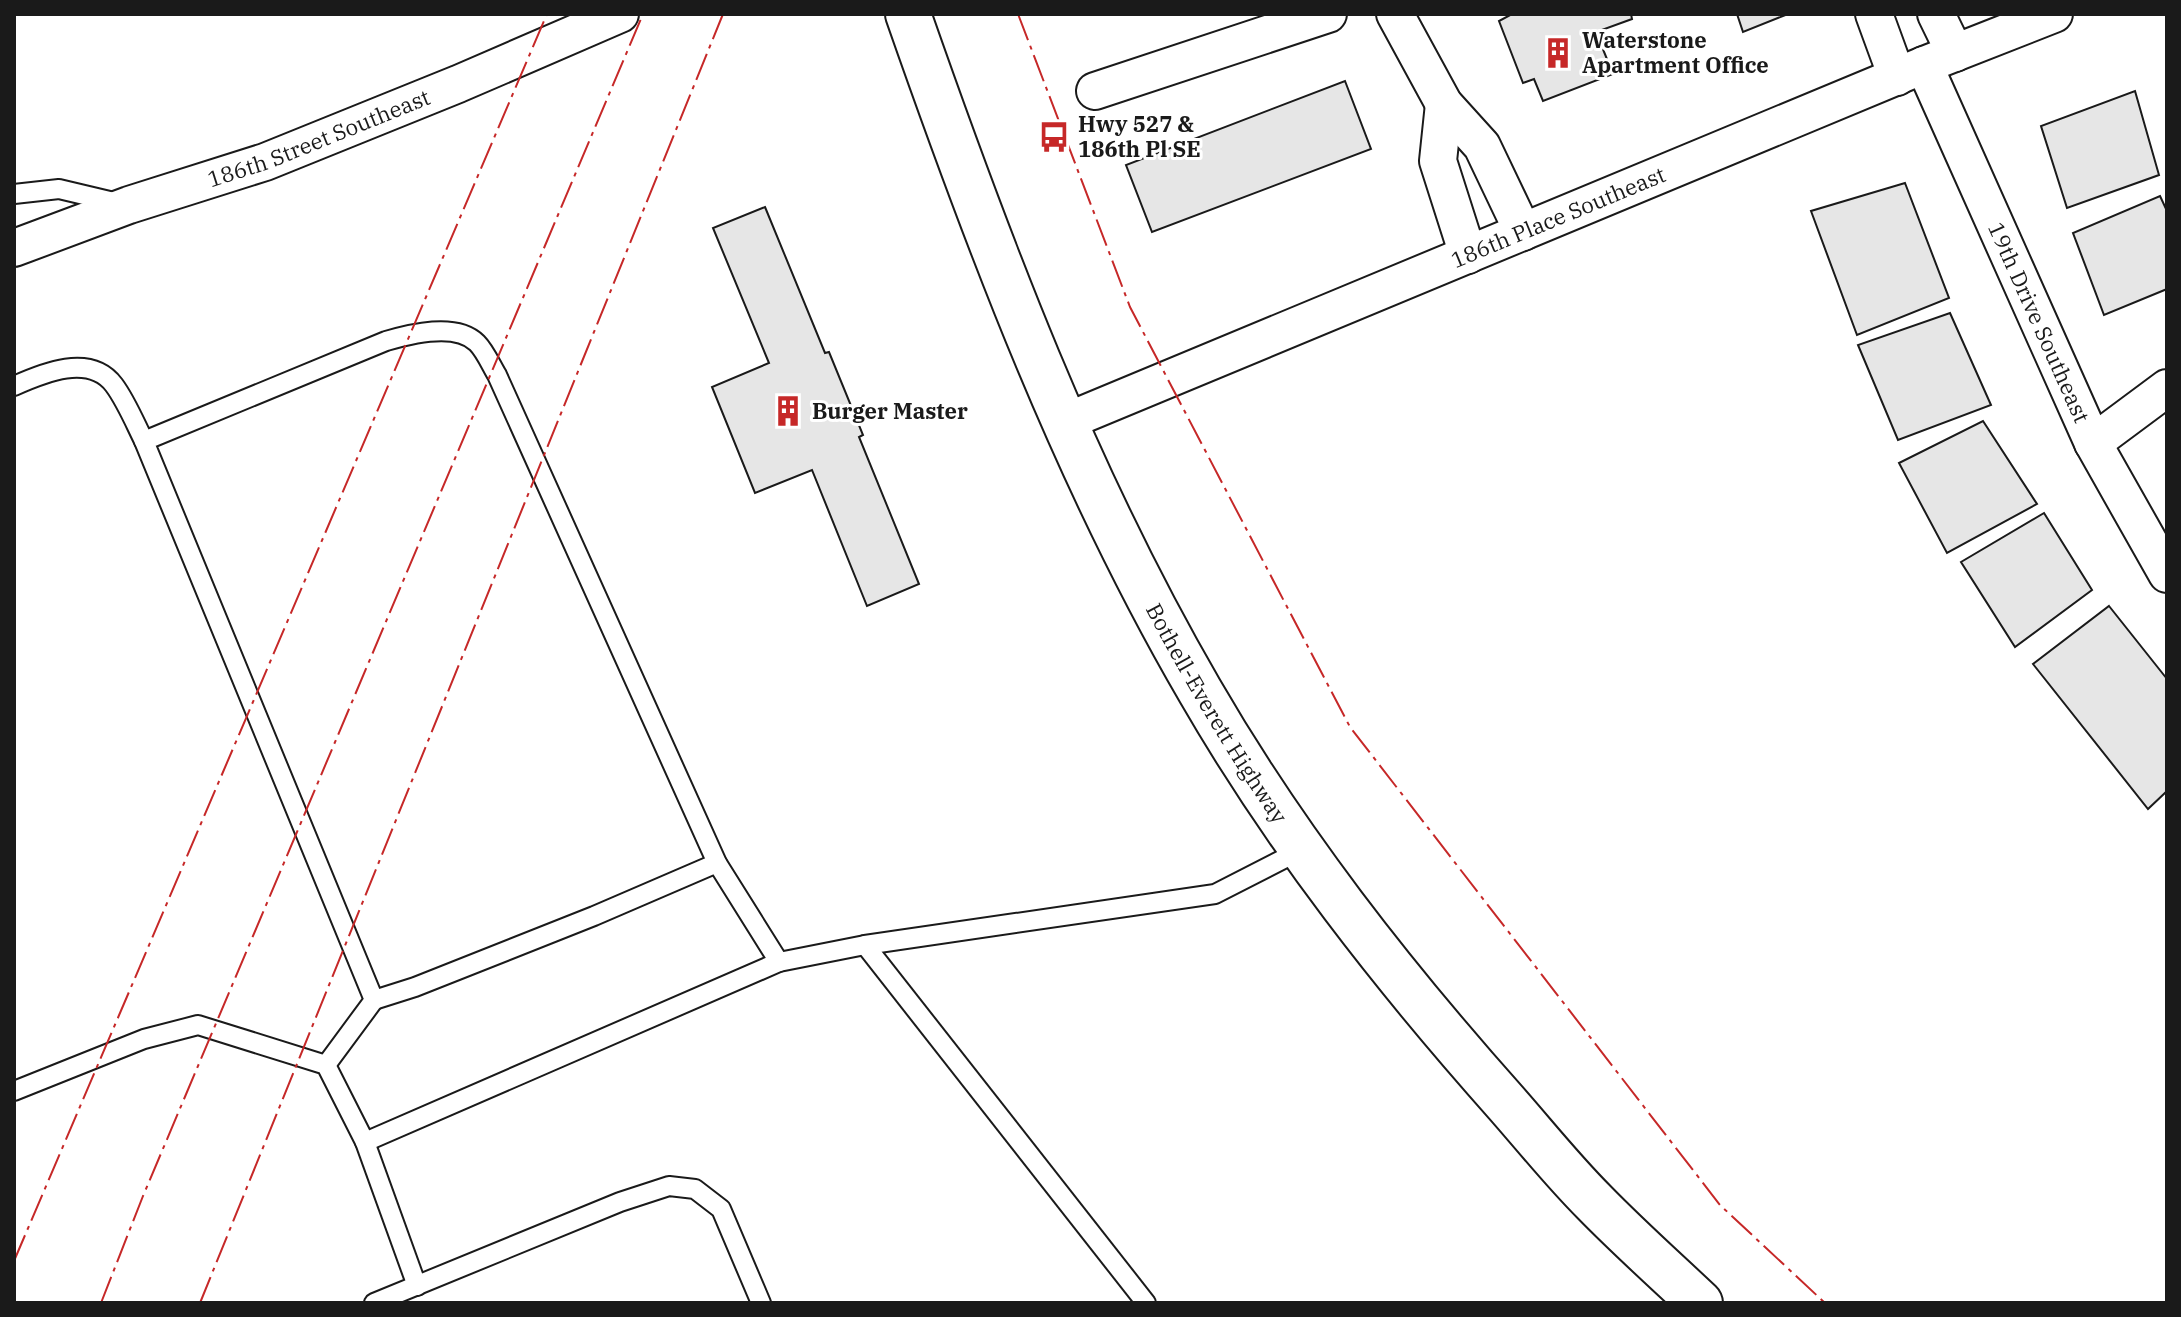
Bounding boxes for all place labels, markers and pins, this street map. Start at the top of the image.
place label: Waterstone Apartment Office [1582,25,1769,79]
building icon: Waterstone Apartment Office [1541,36,1575,70]
place label: Hwy 527 & 186th Pl SE [1078,109,1201,163]
bus stop icon: Hwy 527 & 186th Pl SE [1037,120,1071,154]
building icon: Burger Master [771,394,805,428]
place label: Burger Master [812,396,968,425]

